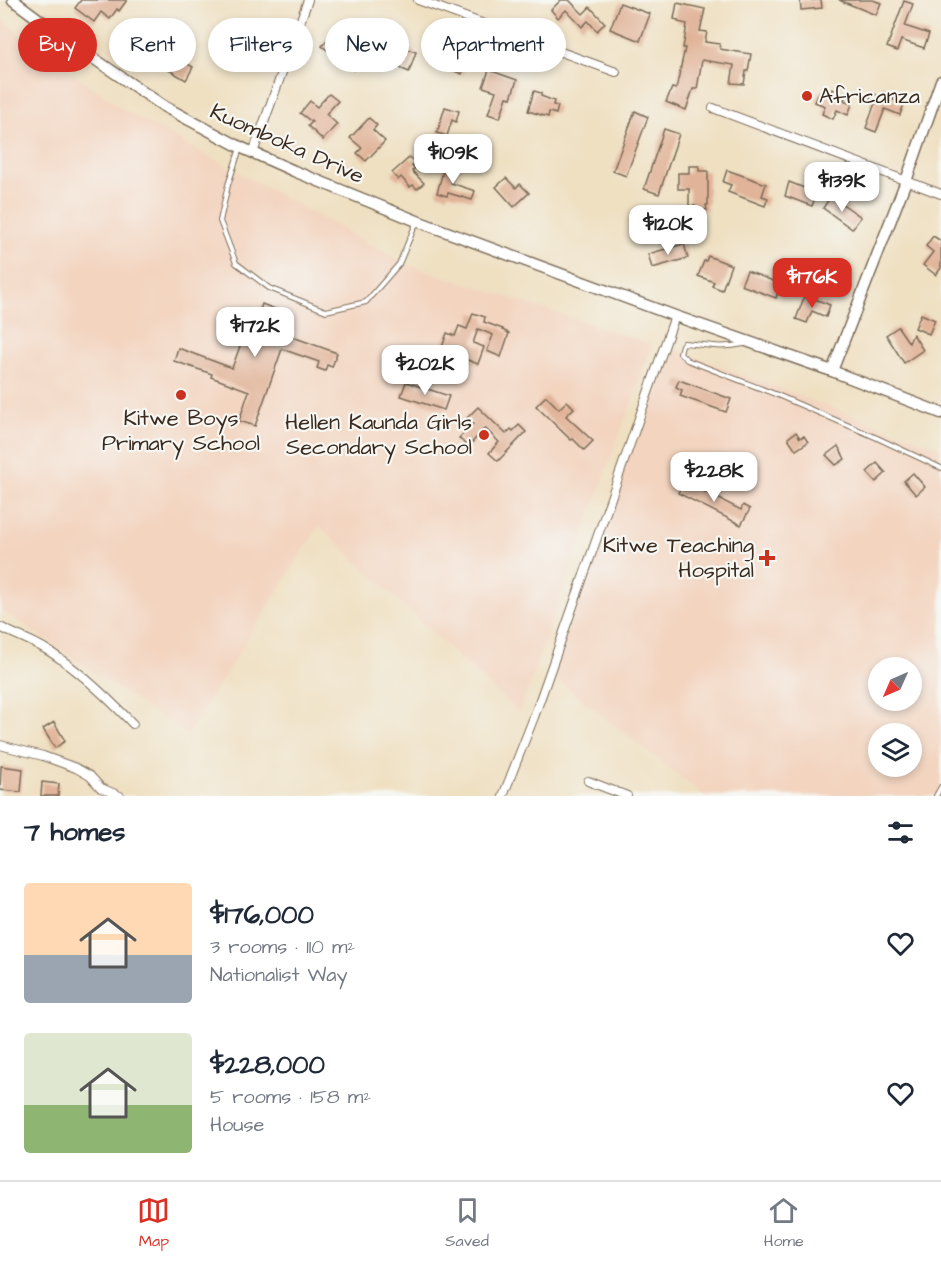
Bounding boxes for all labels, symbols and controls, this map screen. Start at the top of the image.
chip: Buy [18,18,97,72]
chip: Rent [109,18,196,72]
chip: Filters [208,18,313,72]
chip: New [325,18,409,72]
chip: Apartment [421,18,566,72]
place label: Africanza [819,81,920,112]
marker: Africanza [800,89,814,103]
street label: Kuomboka Drive [205,96,369,192]
pin: $109K [411,134,495,185]
text: $109K [428,139,478,167]
pin: $139K [800,162,884,213]
text: $139K [818,167,866,195]
pin: $120K [626,205,710,256]
text: $120K [643,210,693,238]
pin: $176K [770,258,854,309]
text: $176K [787,263,837,291]
pin: $172K [213,307,297,358]
text: $172K [230,312,280,340]
pin: $202K [383,345,467,396]
text: $202K [396,350,454,378]
marker: Kitwe Boys Primary School [174,388,188,402]
place label: Kitwe Boys Primary School [102,403,260,460]
place label: Hellen Kaunda Girls Secondary School [285,407,472,464]
marker: Hellen Kaunda Girls Secondary School [477,428,491,442]
pin: $228K [672,452,756,503]
text: $228K [684,457,744,485]
place label: Kitwe Teaching Hospital [603,530,754,586]
marker: Kitwe Teaching Hospital [758,549,776,567]
north arrow [868,657,922,711]
map controls [868,657,922,777]
button: layers [868,723,922,777]
text: 7 homes [24,814,125,850]
icon: filters [884,816,917,849]
text: $176,000 [210,897,314,933]
icon: home [72,907,144,979]
icon: heart [884,927,917,960]
text: 3 rooms · 110 m² [210,933,355,961]
text: Nationalist Way [210,961,348,989]
text: $228,000 [210,1047,325,1083]
icon: home [72,1057,144,1129]
icon: heart [884,1077,917,1110]
text: 5 rooms · 158 m² [210,1083,371,1111]
text: House [210,1111,264,1139]
tab: Map [137,1194,170,1252]
tab: Saved [445,1194,489,1252]
tab: Home [764,1194,804,1252]

